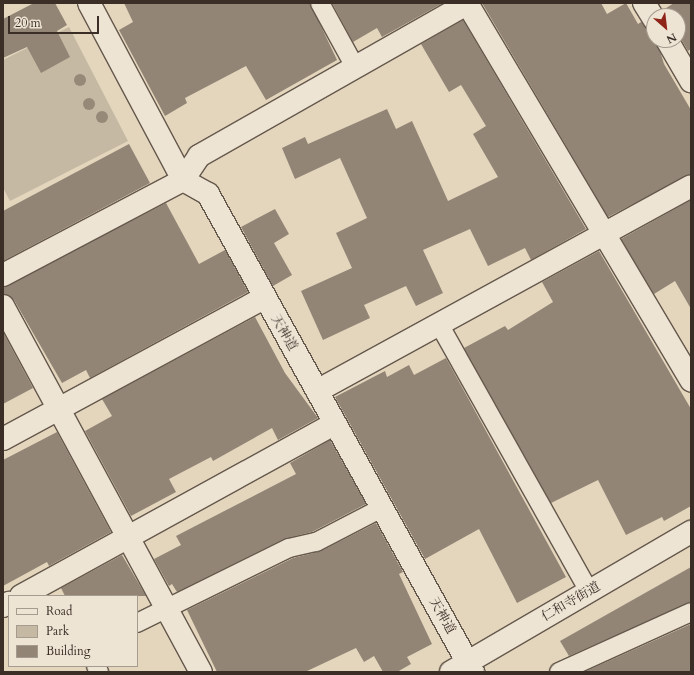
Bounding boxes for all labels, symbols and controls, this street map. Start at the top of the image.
scale bar [10,8,101,34]
north arrow [646,8,686,48]
text: 20 m [15,15,41,31]
text: N [664,29,679,47]
street label: 天神道 [267,312,301,354]
street label: 仁和寺街道 [539,579,603,625]
legend [8,595,138,667]
street label: 天神道 [425,595,459,637]
text: Road [46,603,72,619]
text: Park [46,623,69,639]
text: Building [46,643,90,659]

